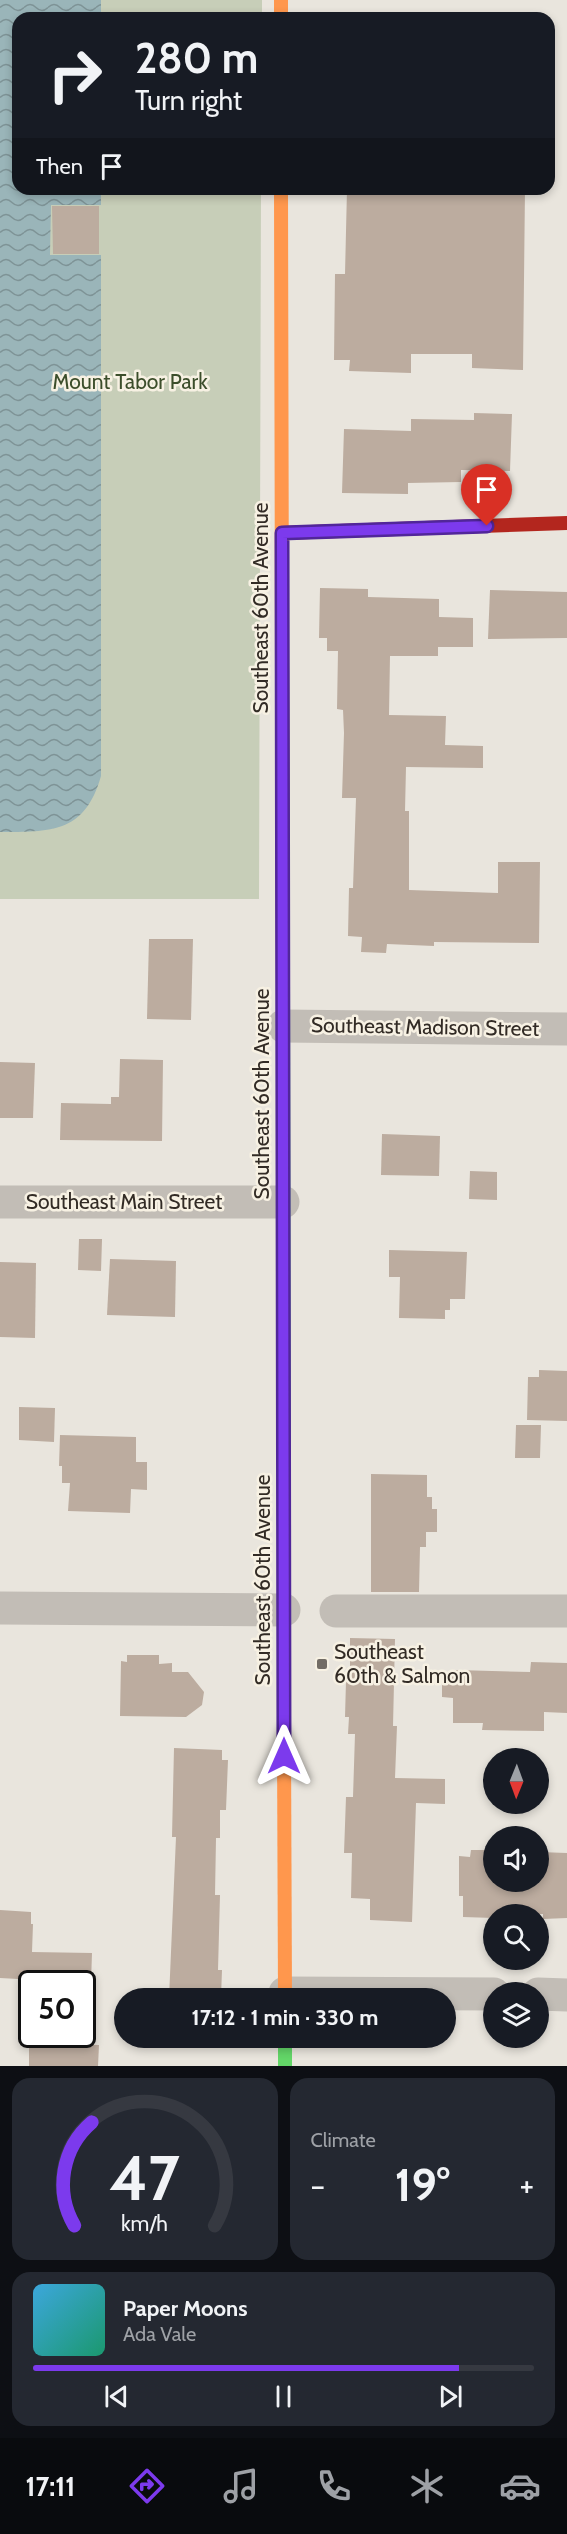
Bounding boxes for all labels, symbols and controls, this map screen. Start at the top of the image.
text: 280 m [135,32,258,84]
icon: right [36,36,114,114]
text: Turn right [135,84,242,117]
icon: arrive [95,150,128,183]
text: Then [36,153,83,180]
park label: Mount Tabor Park [52,369,208,394]
pin [461,464,512,526]
icon: arrive [470,473,503,506]
street label: Southeast 60th Avenue [248,502,273,713]
street label: Southeast 60th Avenue [249,988,274,1199]
street label: Southeast Madison Street [311,1012,539,1041]
street label: Southeast Main Street [26,1189,222,1214]
street label: Southeast 60th Avenue [250,1474,275,1685]
place label: Southeast 60th & Salmon [334,1639,470,1688]
marker: Southeast 60th & Salmon [315,1657,329,1671]
position arrow [252,1724,316,1788]
north arrow [483,1748,549,1814]
map controls [483,1748,549,2048]
button: sound [483,1826,549,1892]
button: search [483,1904,549,1970]
speed limit sign: 50 [18,1970,96,2048]
button: layers [483,1982,549,2048]
text: 17:12 · 1 min · 330 m [192,2004,378,2031]
text: Climate [311,2128,376,2152]
text: 47 [109,2140,180,2216]
text: 19° [395,2158,450,2212]
text: − [311,2165,325,2205]
text: + [519,2165,534,2205]
text: km/h [121,2210,168,2236]
text: Paper Moons [123,2295,247,2322]
text: Ada Vale [123,2322,196,2346]
icon: previous [100,2380,133,2413]
icon: pause [267,2380,300,2413]
icon: next [434,2380,467,2413]
icon: directions [126,2465,168,2507]
icon: music [220,2465,262,2507]
icon: phone [313,2465,355,2507]
icon: climate [406,2465,448,2507]
icon: car [499,2465,541,2507]
text: 17:11 [26,2470,75,2503]

